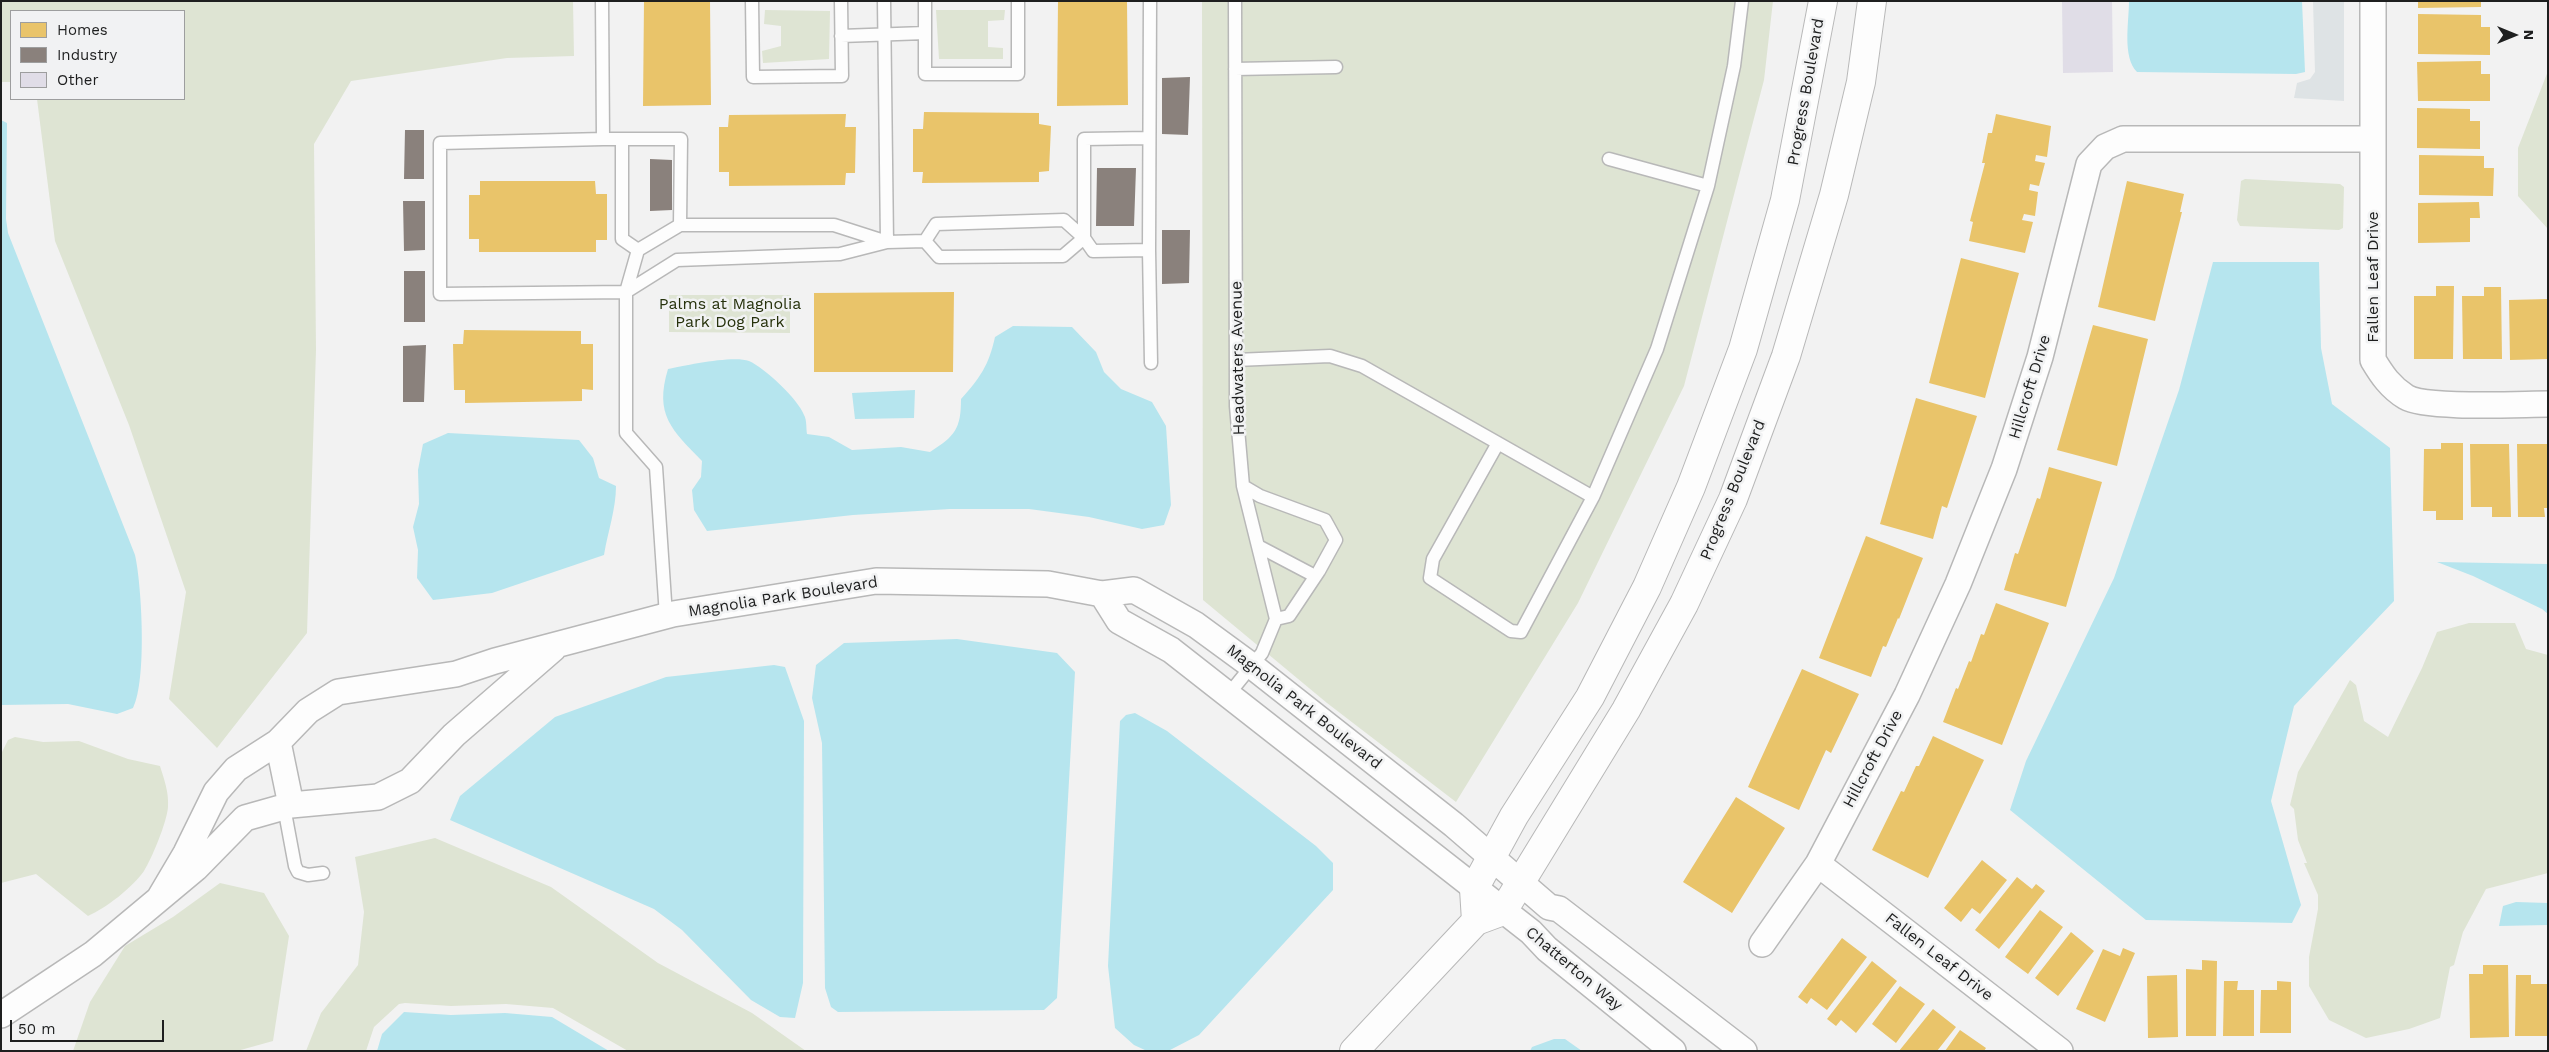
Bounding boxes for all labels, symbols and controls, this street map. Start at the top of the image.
legend [10,10,185,100]
north arrow [2489,10,2539,60]
street label: Progress Boulevard [1784,17,1828,167]
text: Homes [57,21,108,39]
text: N [2521,30,2537,40]
text: Industry [57,46,117,64]
text: Other [57,71,99,89]
street label: Fallen Leaf Drive [2363,211,2383,343]
street label: Headwaters Avenue [1227,281,1249,435]
park label: Palms at Magnolia Park Dog Park [659,294,801,332]
street label: Hillcroft Drive [2005,333,2055,441]
street label: Progress Boulevard [1696,417,1770,563]
street label: Magnolia Park Boulevard [687,573,879,621]
street label: Magnolia Park Boulevard [1223,640,1385,774]
street label: Hillcroft Drive [1839,707,1907,811]
street label: Fallen Leaf Drive [1881,909,1997,1005]
street label: Chatterton Way [1522,923,1626,1015]
scale bar [12,1010,166,1042]
text: 50 m [18,1020,55,1038]

